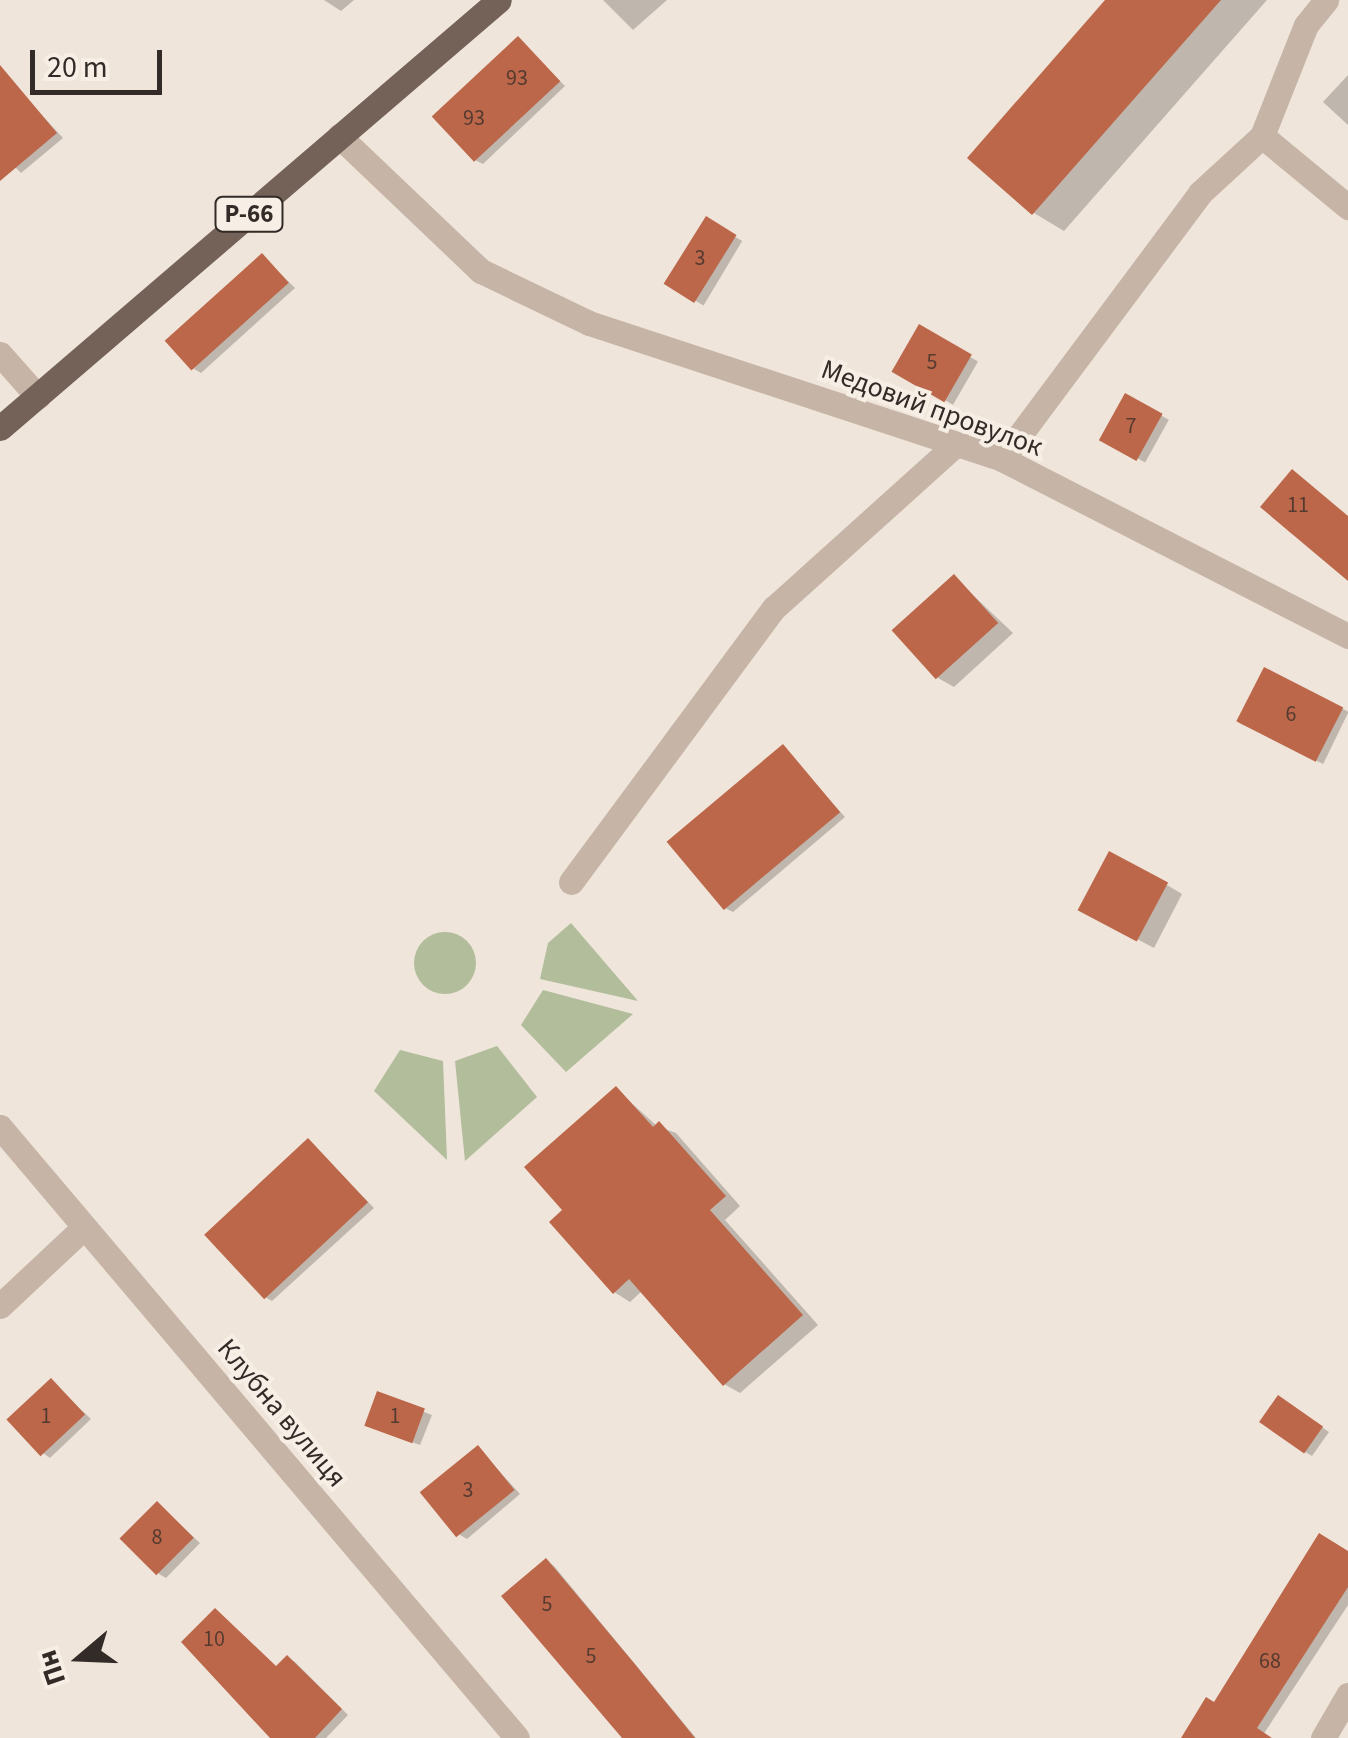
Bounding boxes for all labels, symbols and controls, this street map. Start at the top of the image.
scale bar [35,30,168,92]
text: 20 m [47,46,108,89]
house number: 93 [506,66,528,92]
house number: 93 [463,106,485,132]
road number: Р-66 [214,194,284,234]
house number: 3 [695,246,705,272]
house number: 5 [927,350,937,376]
street label: Медовий провулок [817,352,1047,464]
house number: 7 [1126,414,1136,440]
house number: 11 [1287,493,1309,519]
house number: 6 [1286,702,1296,728]
street label: Клубна вулиця [210,1332,354,1494]
house number: 1 [41,1404,51,1430]
house number: 1 [390,1404,400,1430]
house number: 3 [463,1478,473,1504]
house number: 8 [152,1525,162,1551]
house number: 5 [542,1592,552,1618]
north arrow [30,1608,130,1708]
house number: 10 [203,1627,225,1653]
house number: 5 [586,1644,596,1670]
text: Пн [27,1645,76,1691]
house number: 68 [1259,1649,1281,1675]

